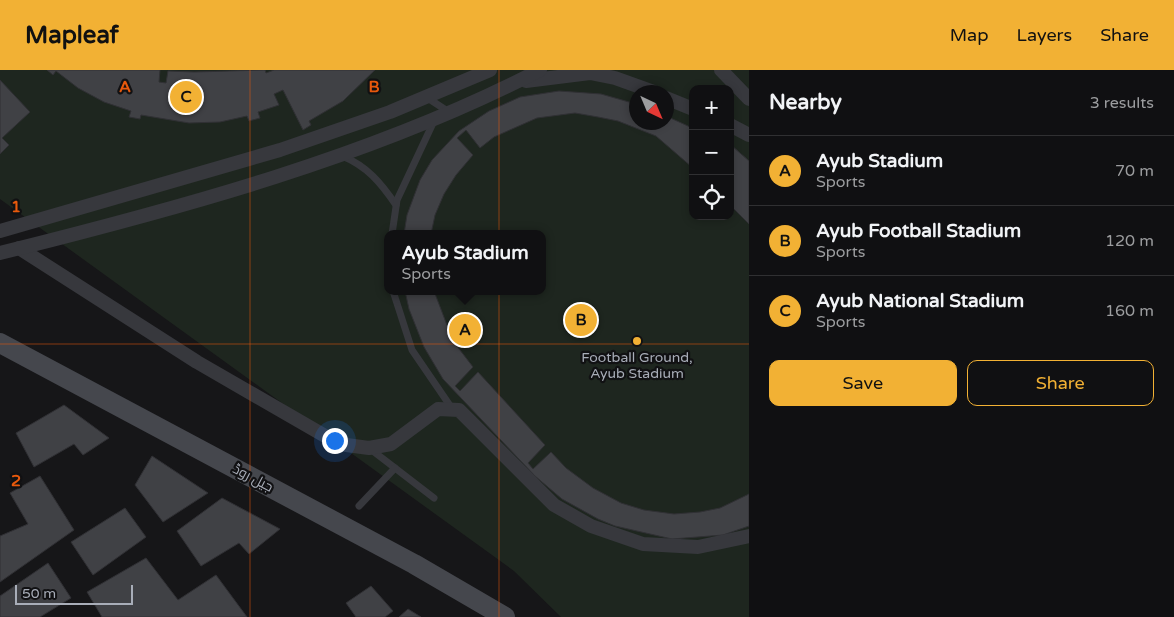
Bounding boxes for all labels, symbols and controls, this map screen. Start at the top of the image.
text: Mapleaf [25,21,119,50]
text: Map [950,24,989,46]
text: Layers [1017,24,1072,46]
text: Share [1100,24,1149,46]
text: A [119,77,131,97]
text: B [368,77,380,97]
pin: C [170,78,202,116]
north arrow [629,85,674,130]
map controls [689,85,734,220]
button: + [689,85,734,130]
text: Nearby [769,90,842,115]
text: 3 results [1090,93,1154,113]
button: − [689,130,734,175]
text: Ayub Stadium [816,150,943,172]
text: A [779,161,791,181]
text: 70 m [1115,161,1154,181]
text: Sports [816,172,865,192]
button: locate [689,175,734,220]
text: 1 [11,197,21,217]
text: Ayub Football Stadium [816,220,1021,242]
popup [384,230,546,295]
text: B [779,231,791,251]
text: 120 m [1105,231,1154,251]
text: Ayub Stadium [401,242,529,264]
text: Sports [816,242,865,262]
text: Sports [401,264,451,284]
text: Ayub National Stadium [816,290,1024,312]
pin: B [565,301,597,339]
text: C [779,301,791,321]
text: 160 m [1105,301,1154,321]
pin: A [449,311,481,349]
text: Sports [816,312,865,332]
marker: Football Ground, Ayub Stadium [631,335,643,347]
place label: Football Ground, Ayub Stadium [581,349,693,382]
button: Save [769,360,957,406]
button: Share [967,360,1154,406]
your location [322,428,348,454]
street label: جیل روڈ [230,460,276,496]
text: 2 [11,471,21,491]
scale bar [15,582,132,605]
text: 50 m [22,585,56,602]

